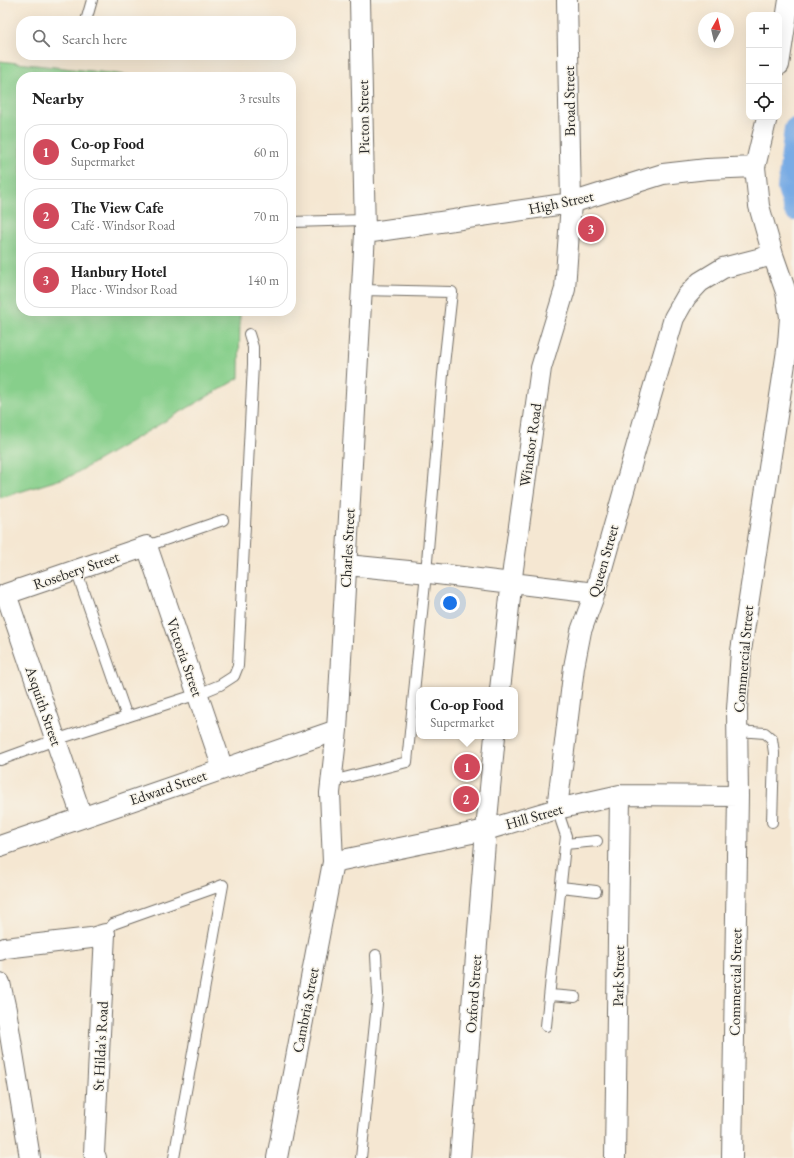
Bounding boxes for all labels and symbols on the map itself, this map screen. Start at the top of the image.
north arrow [698,12,734,48]
street label: Broad Street [559,65,579,136]
street label: Picton Street [353,80,373,154]
street label: High Street [527,186,596,218]
pin: 3 [578,214,604,244]
street label: Windsor Road [515,402,545,488]
street label: Charles Street [335,507,359,588]
street label: Queen Street [584,522,623,600]
street label: Rosebery Street [30,546,122,594]
your location [440,593,460,613]
street label: Commercial Street [729,604,757,713]
street label: Victoria Street [163,615,207,699]
street label: Asquith Street [21,663,67,749]
pin: 1 [454,752,480,782]
street label: Edward Street [127,765,209,809]
pin: 2 [453,784,479,814]
street label: Hill Street [503,799,565,833]
street label: Commercial Street [725,928,745,1036]
street label: Park Street [608,945,628,1007]
street label: Oxford Street [461,954,485,1034]
street label: Cambria Street [287,965,323,1054]
street label: St Hilda's Road [88,1000,112,1091]

